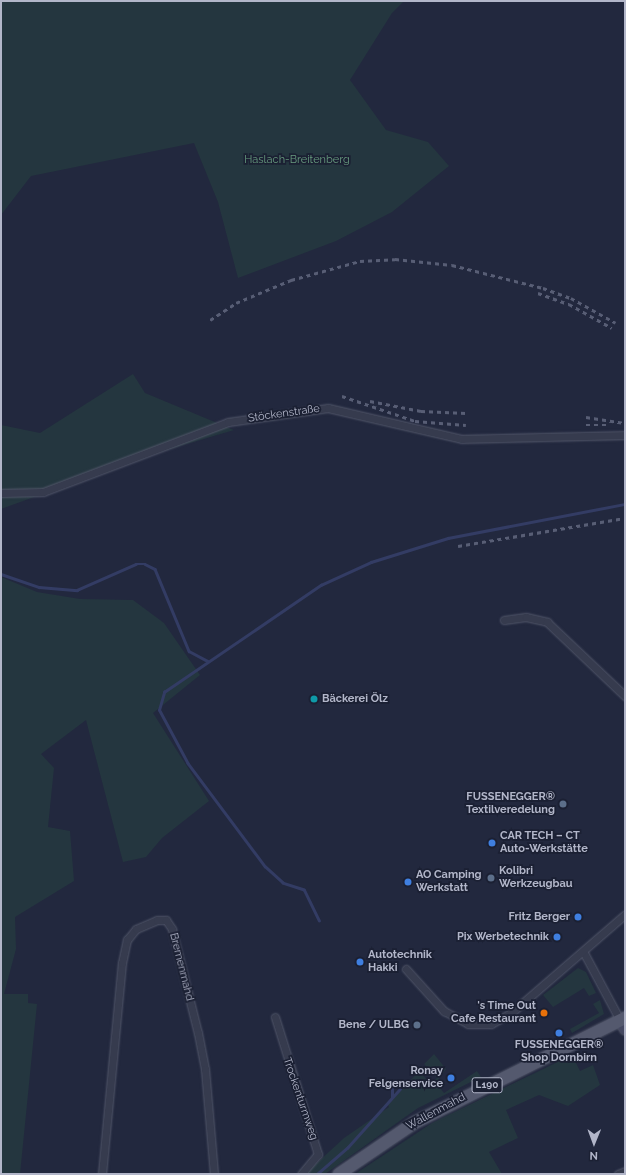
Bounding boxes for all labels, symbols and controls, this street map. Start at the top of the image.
park label: Haslach-Breitenberg [244,153,350,167]
street label: Stöckenstraße [247,402,321,426]
place label: Bäckerei Ölz [322,692,388,706]
marker: Bäckerei Ölz [309,694,319,704]
place label: FUSSENEGGER® Textilveredelung [466,791,555,817]
marker: FUSSENEGGER® Textilveredelung [558,799,568,809]
place label: CAR TECH – CT Auto-Werkstätte [500,830,588,856]
marker: CAR TECH – CT Auto-Werkstätte [487,838,497,848]
place label: Kolibri Werkzeugbau [499,865,573,891]
place label: AO Camping Werkstatt [416,869,482,895]
marker: Kolibri Werkzeugbau [486,873,496,883]
marker: AO Camping Werkstatt [403,877,413,887]
place label: Fritz Berger [509,910,570,924]
marker: Fritz Berger [573,912,583,922]
place label: Pix Werbetechnik [457,930,549,944]
street label: Bremenmahd [166,932,196,1002]
marker: Pix Werbetechnik [552,932,562,942]
place label: Autotechnik Hakki [368,949,432,975]
marker: Autotechnik Hakki [355,957,365,967]
place label: 's Time Out Cafe Restaurant [451,1000,536,1026]
marker: 's Time Out Cafe Restaurant [539,1008,549,1018]
place label: Bene / ULBG [339,1018,409,1032]
marker: Bene / ULBG [412,1020,422,1030]
marker: FUSSENEGGER® Shop Dornbirn [554,1028,564,1038]
place label: FUSSENEGGER® Shop Dornbirn [515,1039,603,1065]
street label: Trockenturmweg [280,1056,320,1142]
place label: Ronay Felgenservice [369,1065,443,1091]
marker: Ronay Felgenservice [446,1073,456,1083]
road number: L190 [471,1077,503,1093]
street label: Wallenmahd [404,1091,468,1133]
north arrow [574,1123,614,1163]
text: N [589,1149,598,1162]

